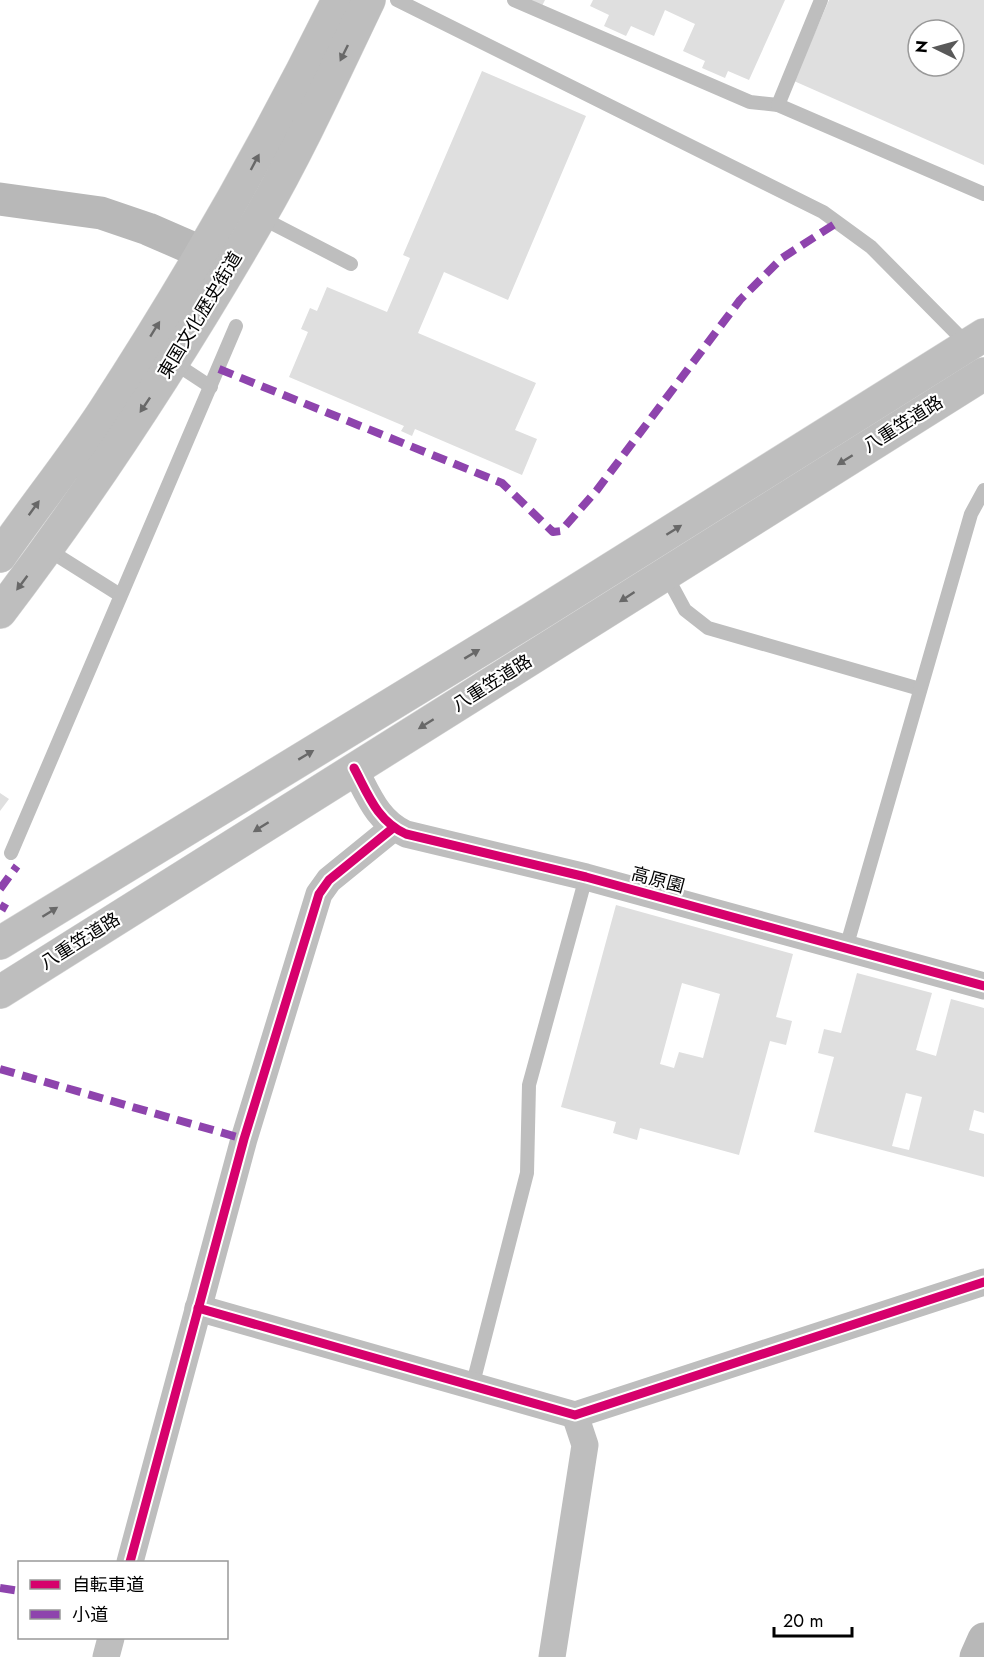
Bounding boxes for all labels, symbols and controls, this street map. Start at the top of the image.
north arrow [906,18,966,78]
text: N [910,39,934,54]
one-way arrow [339,44,348,61]
one-way arrow [250,153,260,170]
street label: 東国文化歴史街道 [152,247,248,383]
one-way arrow [149,321,160,337]
street label: 八重笠道路 [858,389,948,459]
one-way arrow [139,397,150,413]
one-way arrow [837,455,853,466]
one-way arrow [28,501,40,517]
one-way arrow [666,524,682,535]
one-way arrow [16,574,28,590]
one-way arrow [619,592,635,603]
street label: 八重笠道路 [447,648,537,718]
one-way arrow [464,649,480,660]
one-way arrow [418,718,434,729]
one-way arrow [298,750,314,761]
one-way arrow [253,821,269,832]
street label: 高原園 [629,860,687,900]
street label: 八重笠道路 [35,906,125,976]
one-way arrow [41,906,58,917]
legend [18,1561,228,1639]
text: 自転車道 [72,1572,144,1598]
scale bar [774,1600,852,1638]
text: 小道 [72,1602,108,1628]
text: 20 m [783,1608,823,1634]

